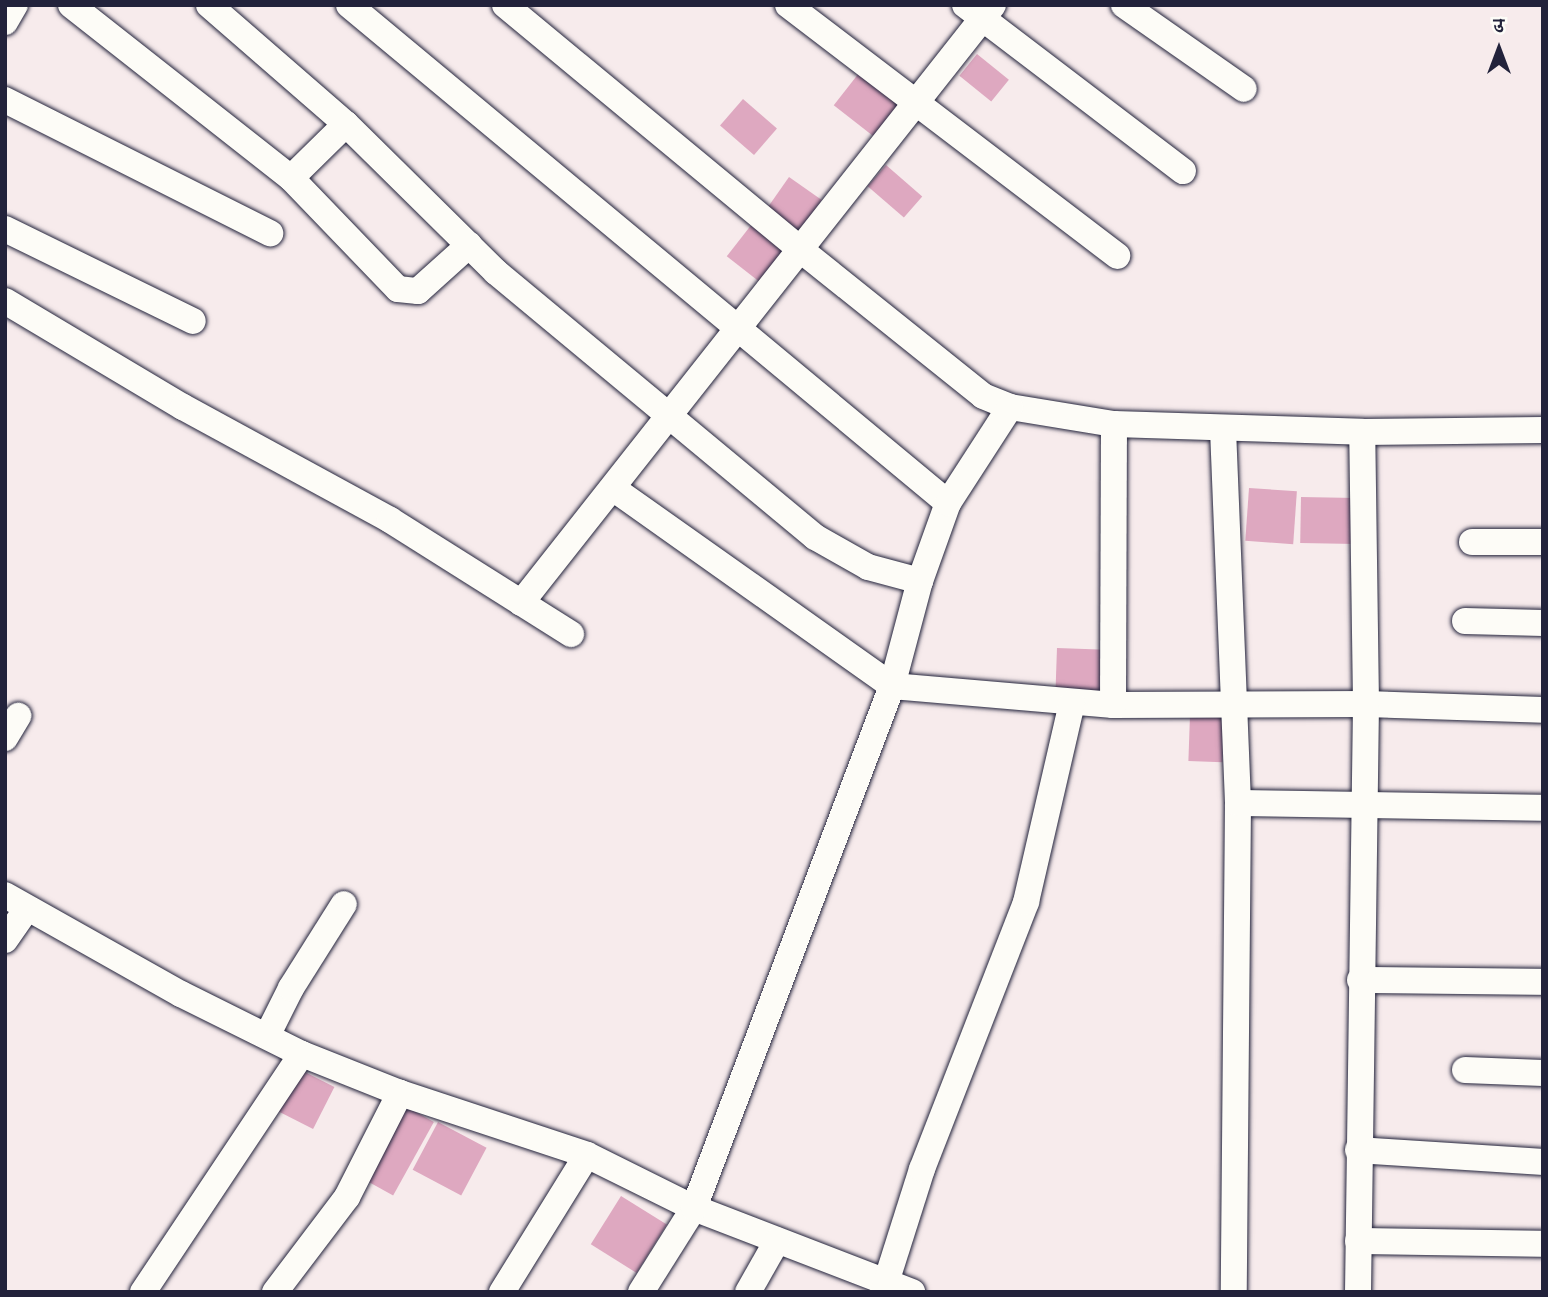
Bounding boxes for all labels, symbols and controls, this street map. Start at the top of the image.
north arrow [1464,14,1534,84]
text: उ [1494,14,1504,41]

